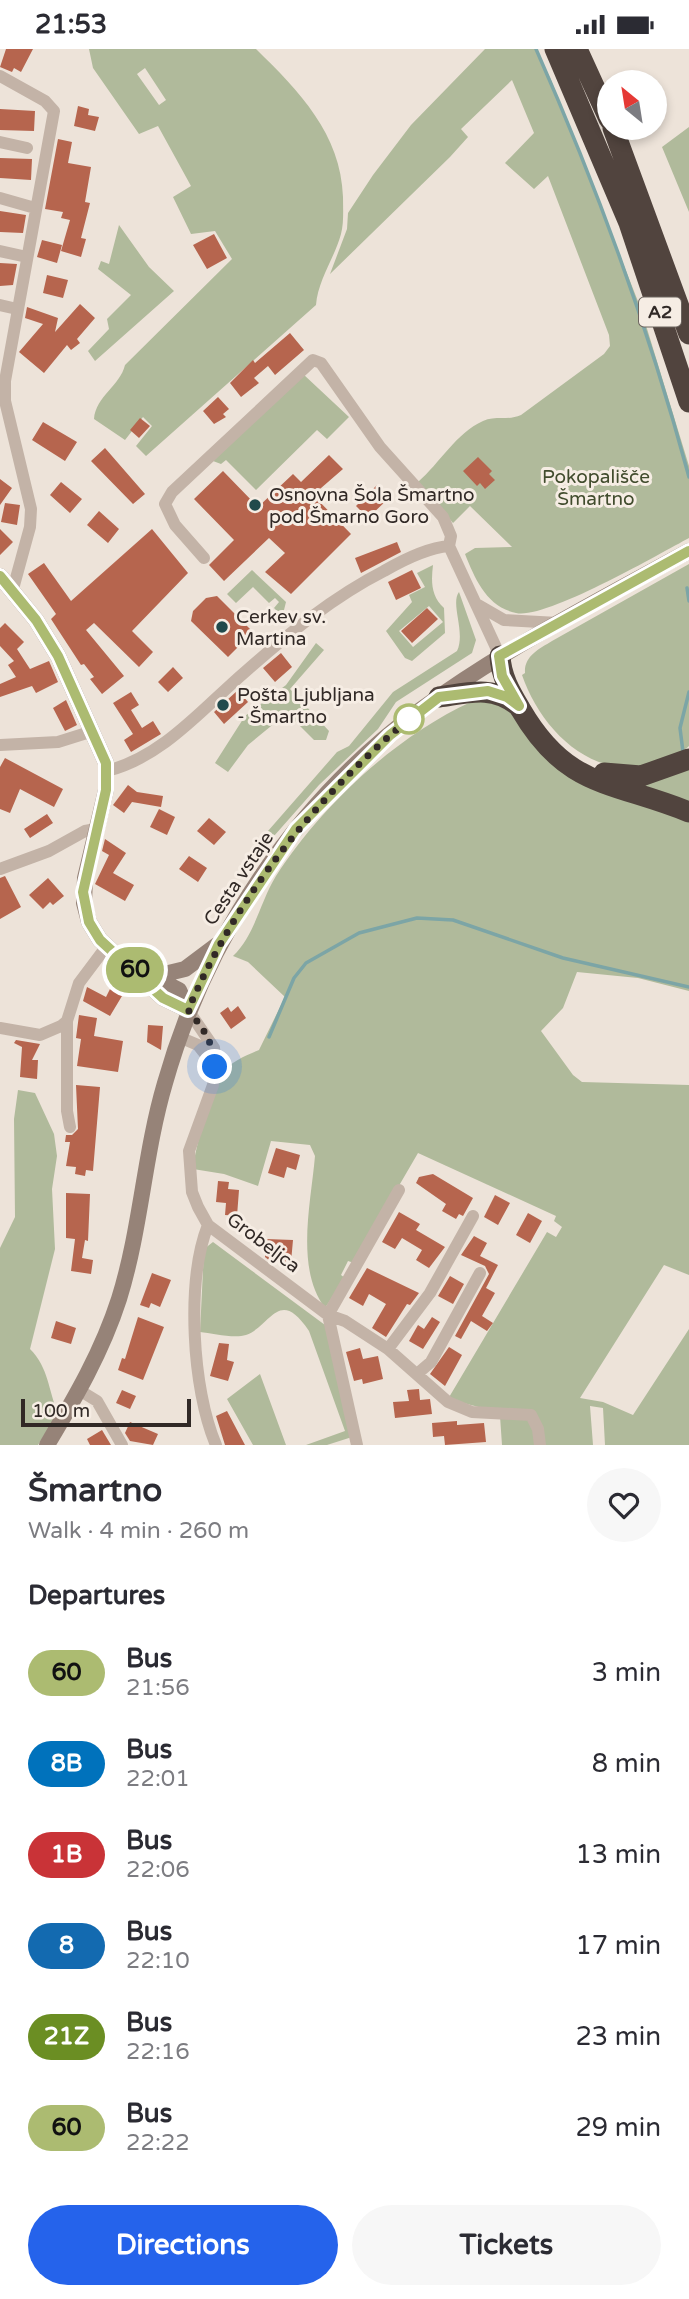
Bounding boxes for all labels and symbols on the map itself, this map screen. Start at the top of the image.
north arrow [597,70,667,140]
road number: A2 [639,297,681,327]
park label: Pokopališče Šmartno [542,466,650,510]
place label: Osnovna Šola Šmartno pod Šmarno Goro [269,484,475,528]
marker: Osnovna Šola Šmartno pod Šmarno Goro [247,497,263,513]
place label: Cerkev sv. Martina [236,606,326,650]
marker: Cerkev sv. Martina [214,619,230,635]
place label: Pošta Ljubljana - Šmartno [237,684,375,728]
marker: Pošta Ljubljana - Šmartno [215,697,231,713]
unlabelled marker [394,704,424,734]
street label: Cesta vstaje [199,828,278,930]
line badge: 60 [104,947,166,993]
your location [197,1049,232,1084]
street label: Grobeljca [222,1208,304,1277]
scale bar [21,1396,191,1428]

